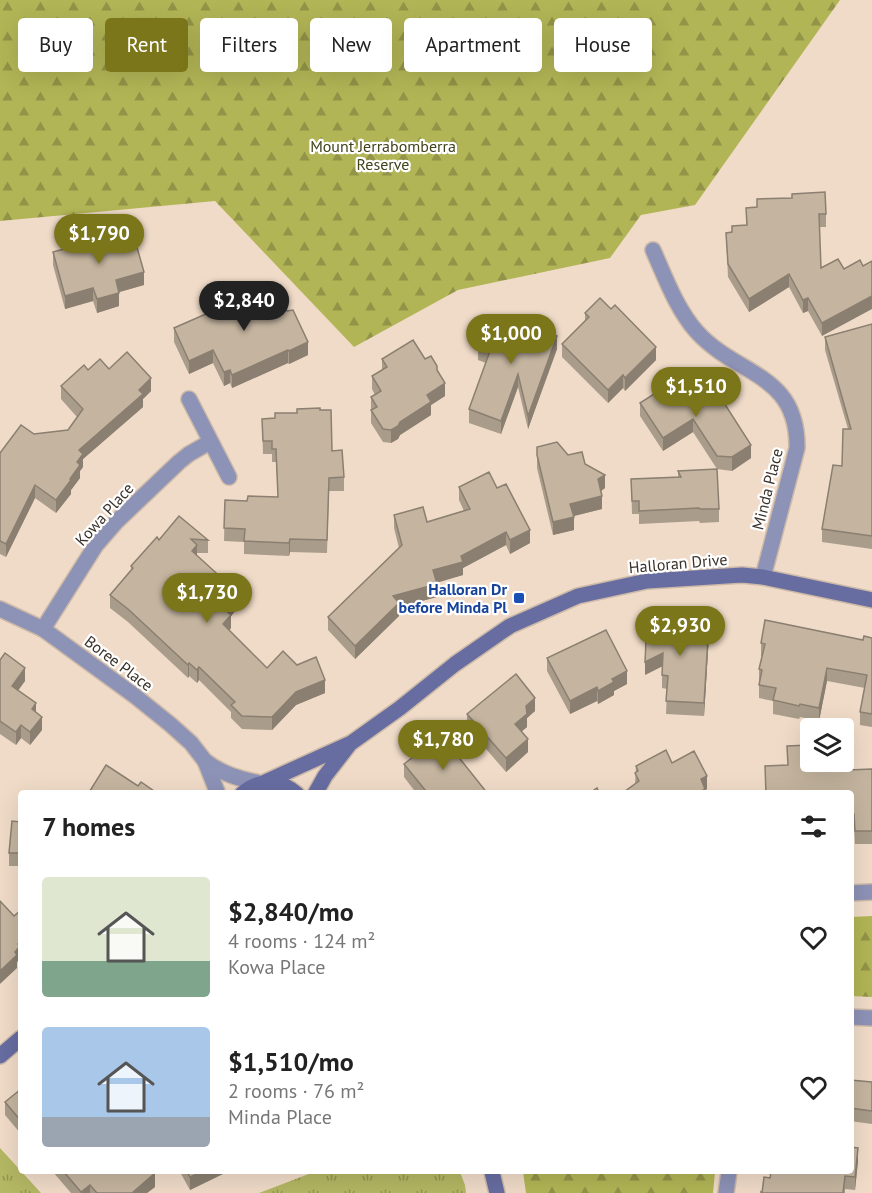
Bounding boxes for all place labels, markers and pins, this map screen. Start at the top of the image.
pin: $1,790 [50,214,148,265]
pin: $2,840 [195,281,293,332]
pin: $1,000 [462,314,560,365]
pin: $1,510 [647,367,745,418]
pin: $1,730 [158,573,256,624]
place label: Halloran Dr before Minda Pl [399,579,507,617]
marker: Halloran Dr before Minda Pl [512,591,526,605]
pin: $2,930 [631,606,729,657]
pin: $1,780 [394,720,492,771]

